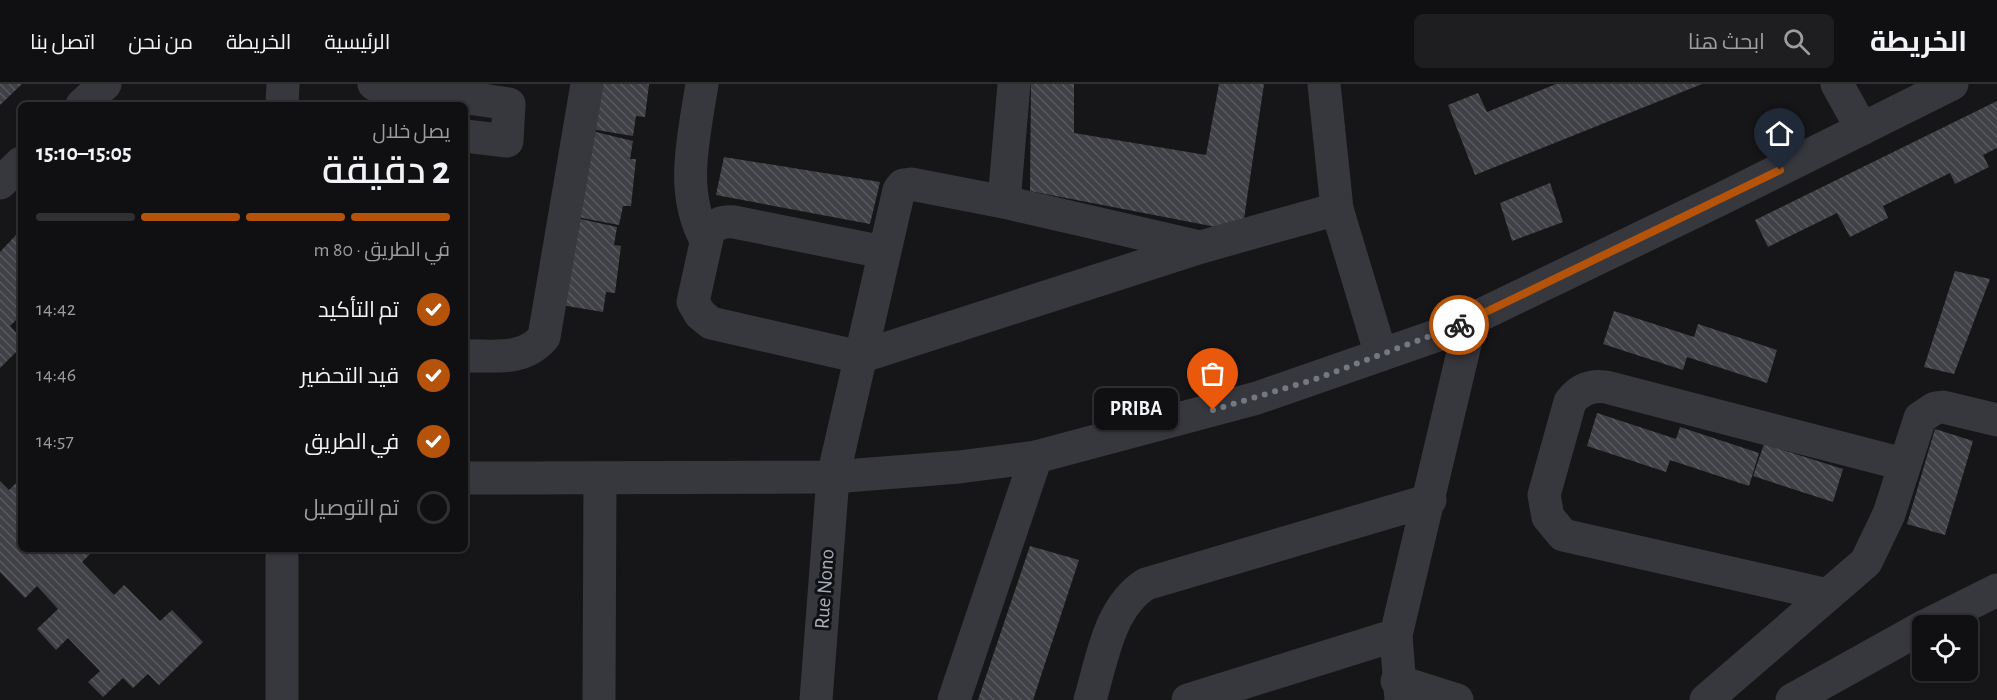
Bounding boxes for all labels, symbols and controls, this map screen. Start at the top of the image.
search box [1414,14,1834,68]
icon: search [1780,25,1813,58]
text: الخريطة [1870,29,1967,57]
text: ابحث هنا [1688,31,1765,53]
text: اتصل بنا [30,32,95,53]
text: من نحن [128,32,193,53]
text: الخريطة [226,32,291,53]
text: الرئيسية [324,32,390,53]
pin [1754,108,1805,170]
icon: home [1763,117,1796,150]
text: يصل خلال [372,122,450,142]
text: 15:05–15:10 [36,142,131,164]
text: 2 دقيقة [322,152,450,191]
text: في الطريق · 80 m [314,240,450,260]
icon: check [417,293,450,326]
courier [1429,295,1489,355]
text: 14:42 [36,299,76,319]
text: تم التأكيد [318,299,399,321]
icon: bike [1443,309,1476,342]
pin [1187,348,1238,410]
icon: bag [1196,357,1229,390]
icon: check [417,359,450,392]
text: 14:46 [36,365,76,385]
text: قيد التحضير [300,365,399,387]
callout: PRIBA [1093,389,1177,431]
text: PRIBA [1110,399,1162,419]
icon: check [417,425,450,458]
text: 14:57 [36,431,74,451]
text: في الطريق [305,431,399,453]
text: تم التوصيل [304,497,399,519]
street label: Rue Nono [811,548,838,630]
map controls [1912,615,1978,681]
button: locate [1912,615,1978,681]

